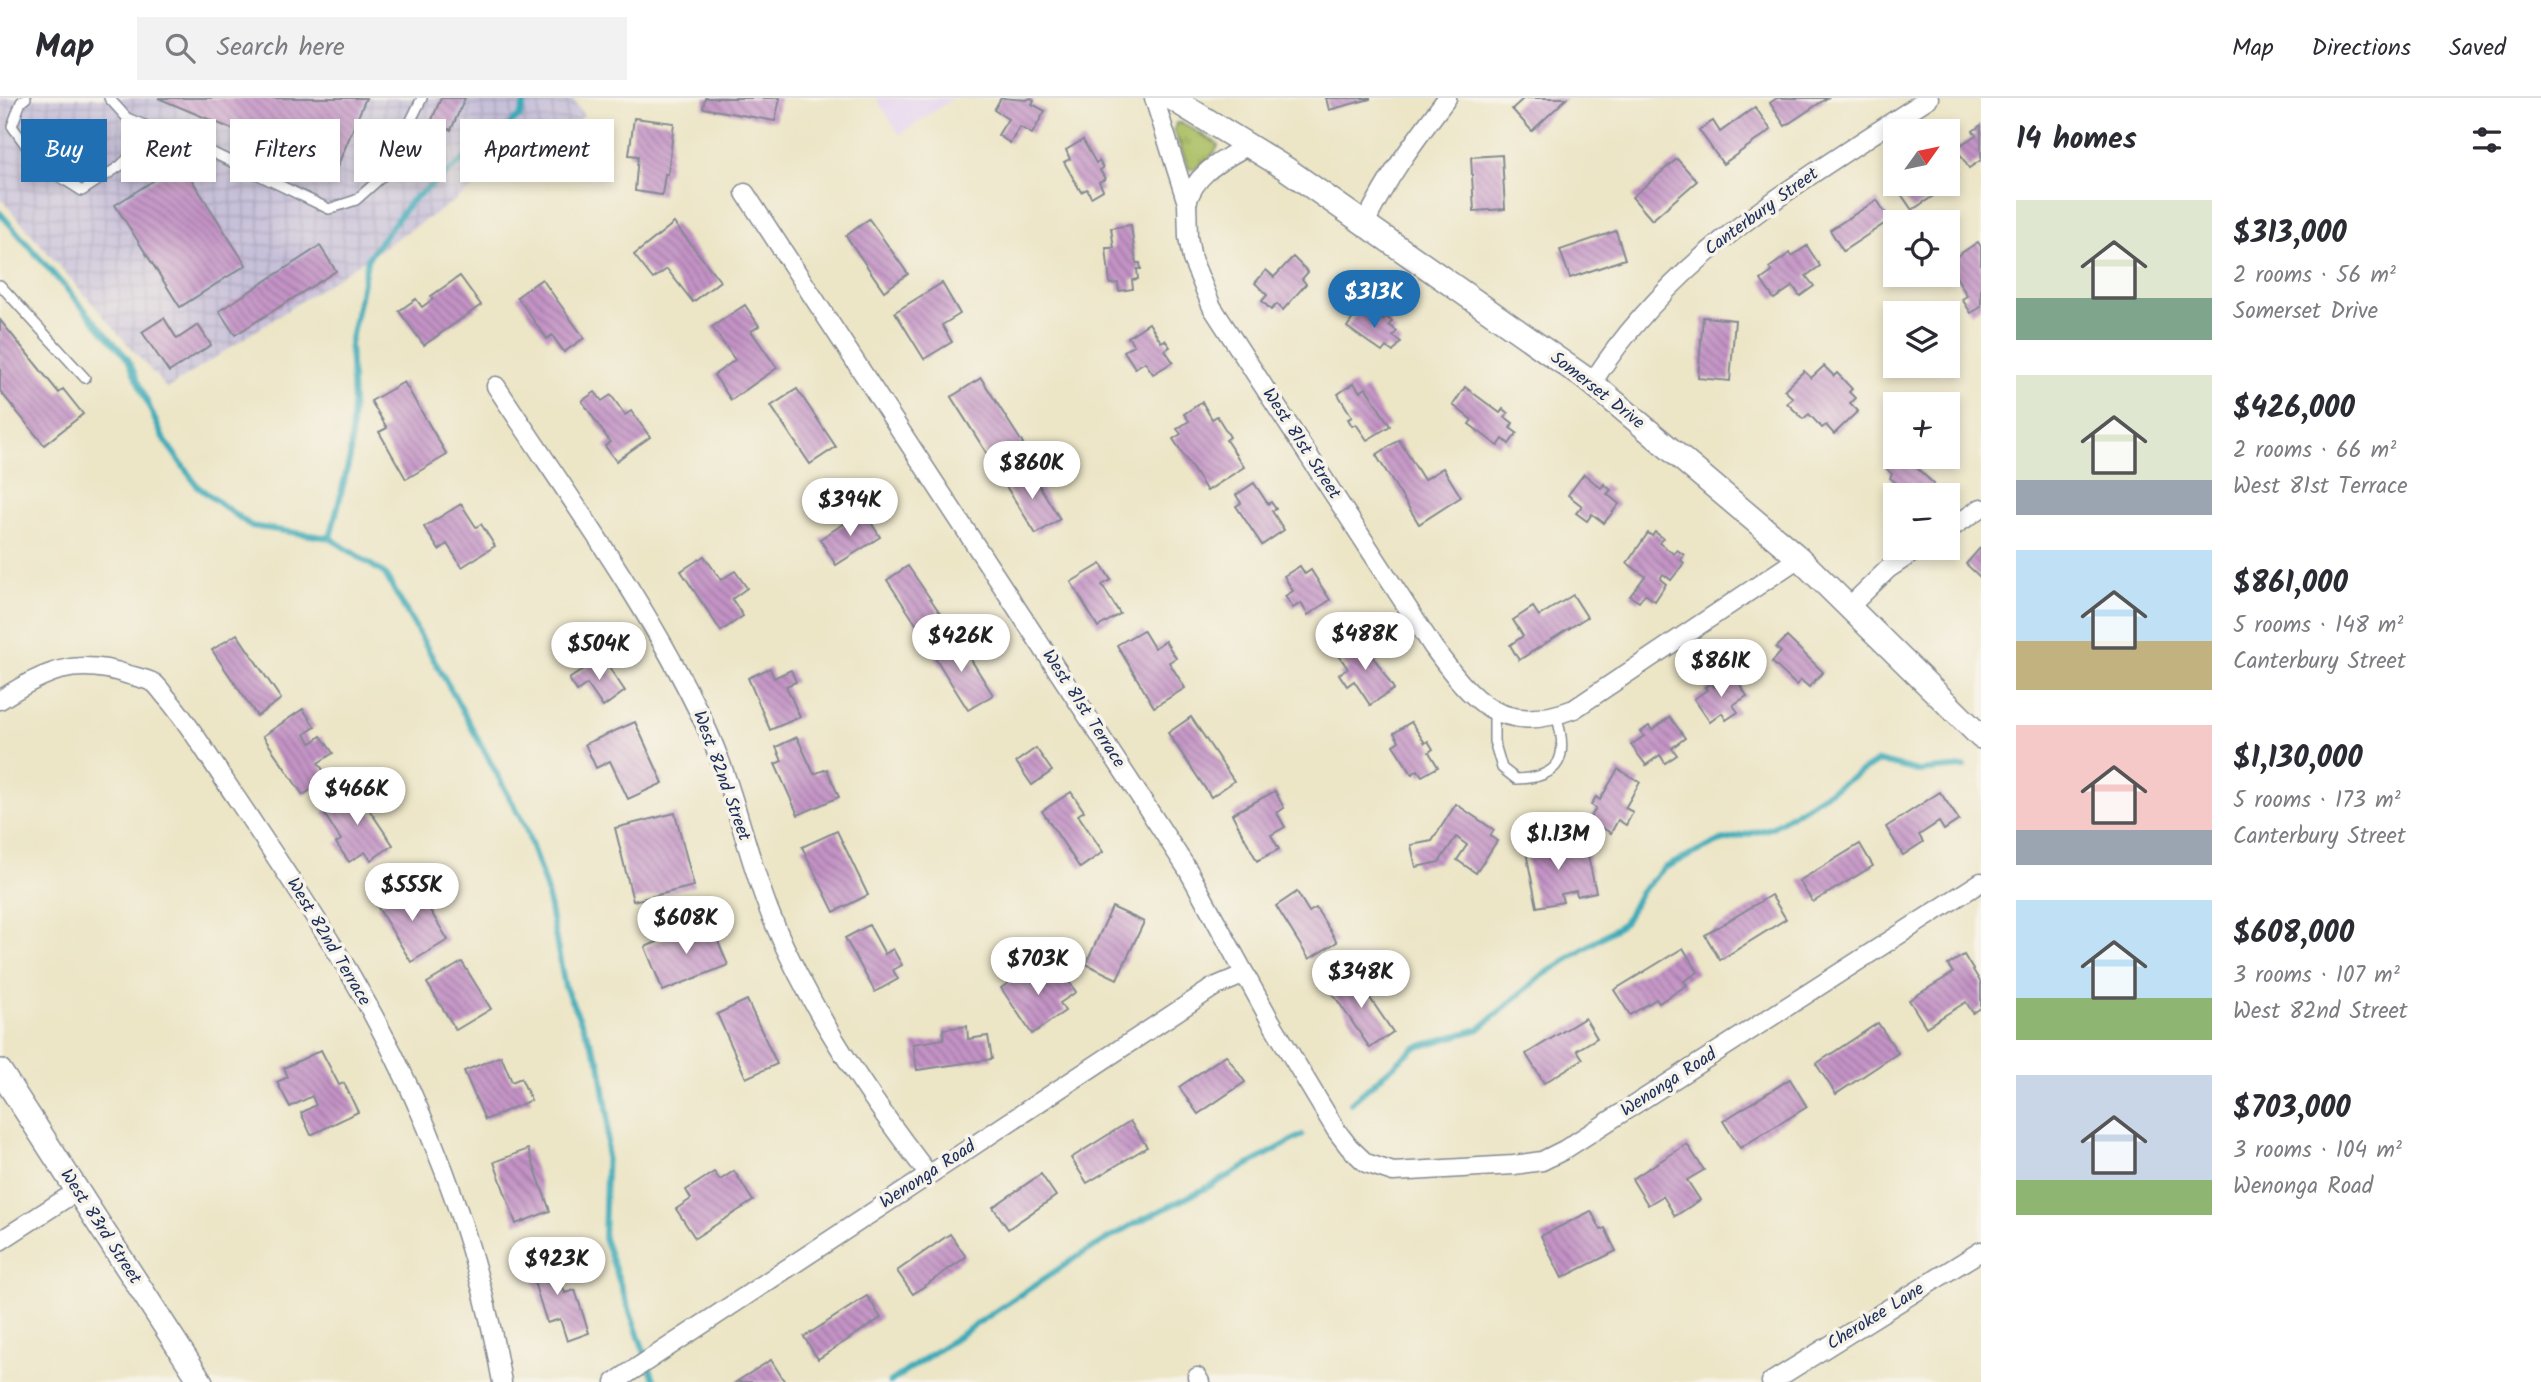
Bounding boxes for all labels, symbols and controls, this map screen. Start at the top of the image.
search box [137,17,627,80]
text: Map [35,22,95,75]
text: Search here [217,27,345,69]
icon: search [161,29,199,67]
text: Map [2232,29,2274,68]
text: Directions [2312,29,2411,68]
text: Saved [2449,29,2506,68]
text: 14 homes [2016,116,2137,164]
chip: Buy [21,119,107,182]
chip: Rent [121,119,216,182]
chip: Filters [230,119,340,182]
chip: New [354,119,446,182]
chip: Apartment [460,119,614,182]
north arrow [1883,119,1960,196]
map controls [1883,119,1960,560]
icon: filters [2468,121,2506,159]
street label: Canterbury Street [1699,160,1826,263]
button: locate [1883,210,1960,287]
text: $313,000 [2233,210,2347,258]
icon: home [2072,228,2156,312]
text: 2 rooms · 56 m² [2233,258,2396,294]
pin: $313K [1325,271,1423,330]
text: $313K [1344,275,1404,311]
text: Somerset Drive [2233,294,2378,330]
button: layers [1883,301,1960,378]
street label: Somerset Drive [1543,345,1651,437]
street label: West 81st Street [1254,382,1349,506]
text: $426,000 [2233,385,2355,433]
button: + [1883,392,1960,469]
icon: home [2072,403,2156,487]
text: 2 rooms · 66 m² [2233,433,2396,469]
pin: $860K [983,442,1081,501]
text: $860K [999,446,1065,482]
text: West 81st Terrace [2233,469,2408,505]
pin: $394K [801,478,899,538]
text: $394K [818,483,882,519]
button: − [1883,483,1960,560]
text: $861,000 [2233,560,2348,608]
icon: home [2072,578,2156,662]
text: 5 rooms · 148 m² [2233,608,2403,644]
pin: $488K [1316,612,1414,672]
pin: $426K [912,614,1010,674]
text: $488K [1331,617,1399,653]
text: $426K [928,619,994,655]
pin: $504K [550,622,648,682]
text: $504K [567,627,631,663]
pin: $861K [1672,640,1770,699]
street label: West 81st Terrace [1034,644,1132,774]
text: $861K [1691,644,1751,680]
text: Canterbury Street [2233,644,2406,680]
street label: West 82nd Street [684,707,758,846]
text: $1,130,000 [2233,735,2363,783]
icon: home [2072,753,2156,837]
pin: $466K [308,768,406,827]
text: $466K [325,772,389,808]
text: 5 rooms · 173 m² [2233,783,2401,819]
pin: $1.13M [1501,812,1615,872]
text: $1.13M [1527,817,1589,853]
text: Canterbury Street [2233,819,2406,855]
pin: $555K [363,864,461,923]
text: $555K [381,868,443,904]
street label: West 82nd Terrace [278,872,378,1012]
pin: $608K [637,896,735,956]
text: $608K [653,901,719,937]
text: $608,000 [2233,910,2354,958]
icon: home [2072,928,2156,1012]
pin: $703K [989,937,1087,997]
text: $703K [1007,942,1069,978]
pin: $348K [1312,950,1410,1010]
text: $348K [1328,955,1394,991]
text: 3 rooms · 107 m² [2233,958,2400,994]
text: West 82nd Street [2233,994,2408,1030]
street label: Wenonga Road [1615,1040,1724,1125]
text: $703,000 [2233,1085,2351,1133]
icon: home [2072,1103,2156,1187]
street label: Wenonga Road [874,1132,983,1217]
text: 3 rooms · 104 m² [2233,1133,2402,1169]
street label: West 83rd Street [52,1163,149,1292]
text: Wenonga Road [2233,1169,2373,1205]
pin: $923K [508,1238,606,1297]
text: $923K [524,1242,590,1278]
street label: Cherokee Lane [1821,1275,1931,1359]

